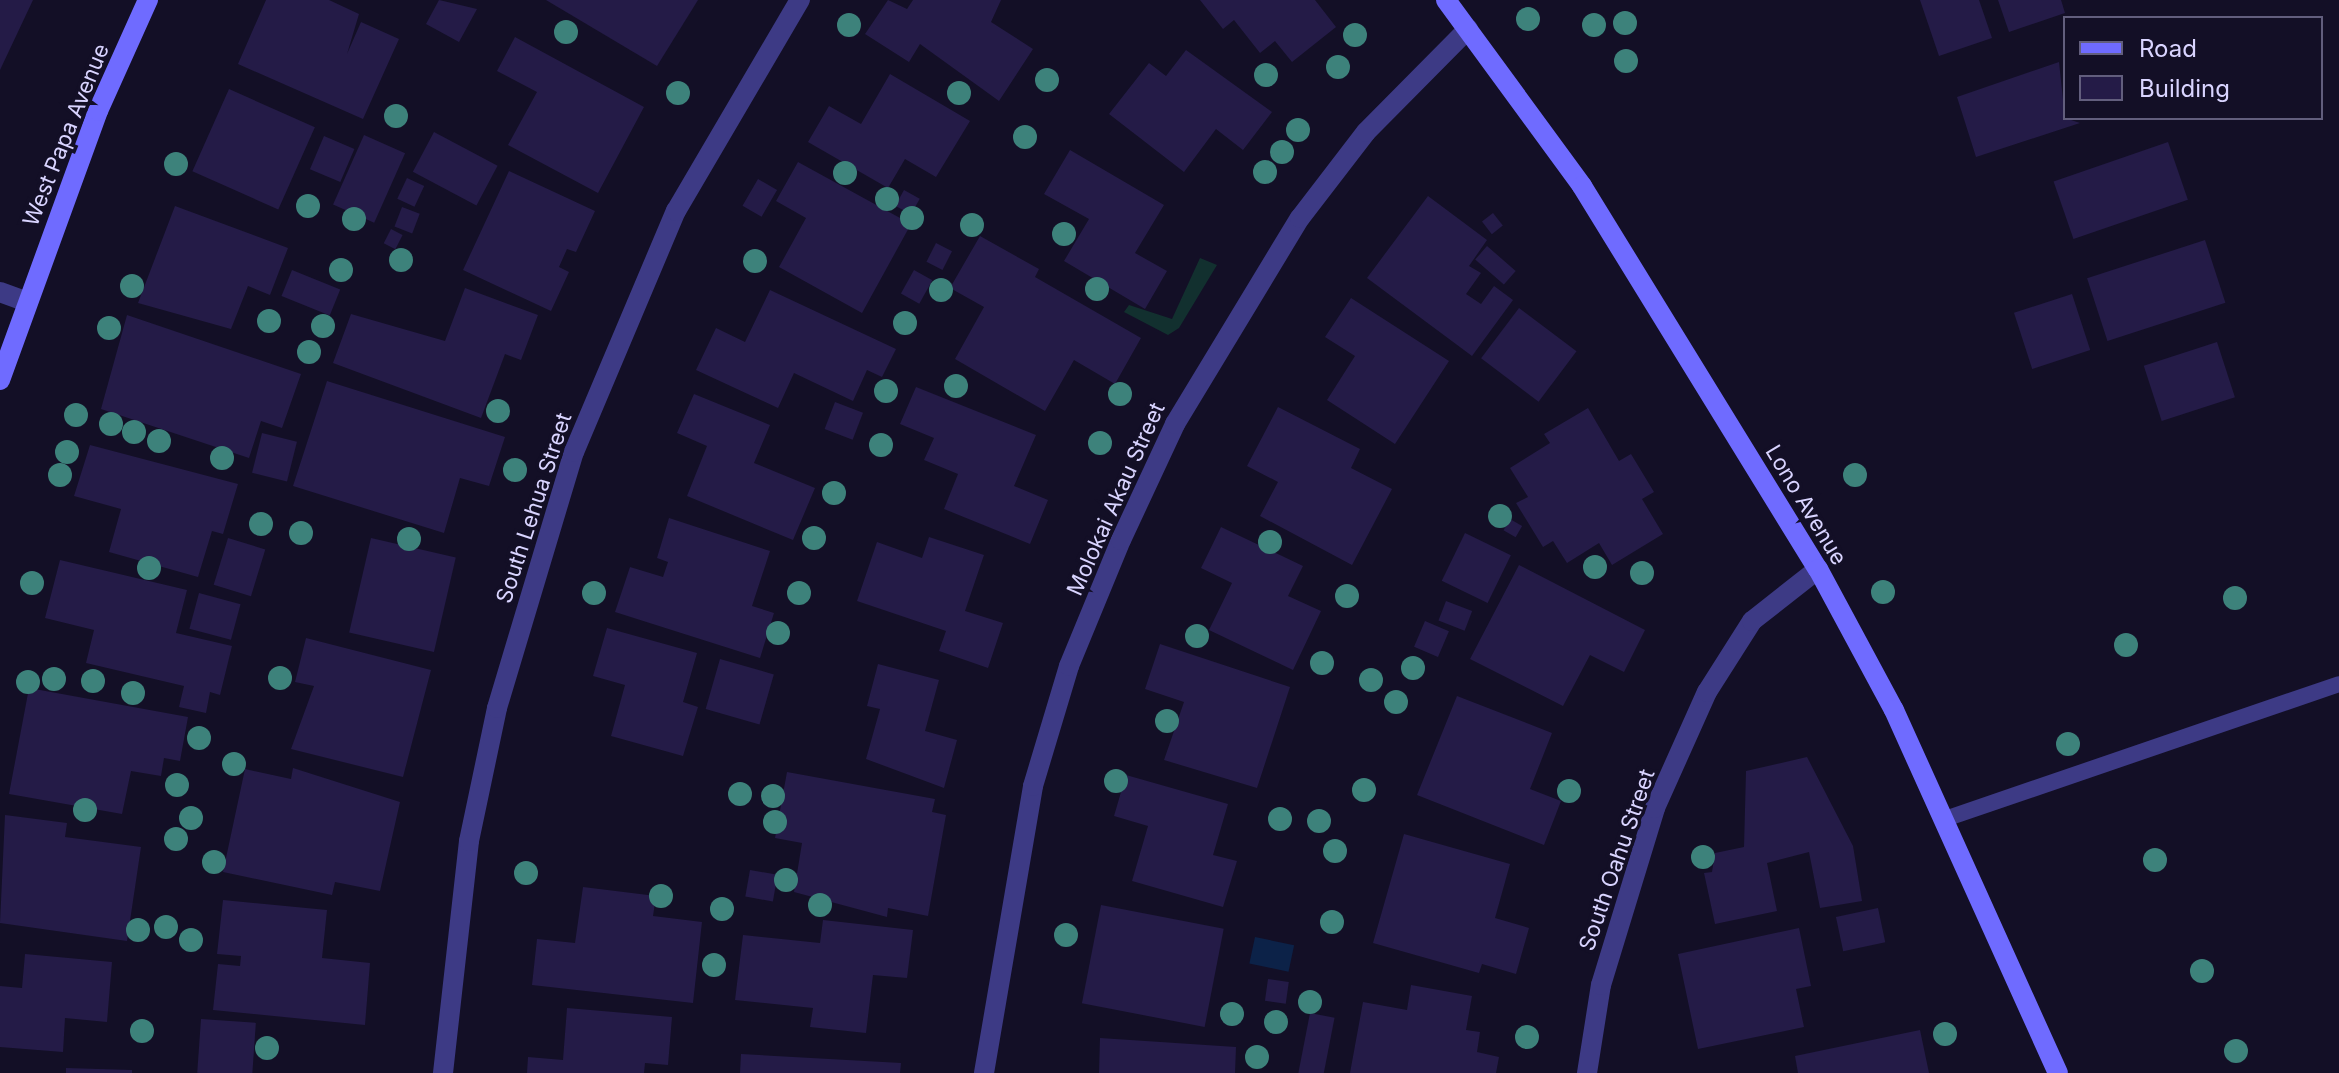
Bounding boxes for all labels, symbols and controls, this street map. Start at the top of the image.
legend [2063,16,2323,120]
text: Road [2139,34,2197,63]
street label: West Papa Avenue [17,40,115,230]
text: Building [2139,74,2230,103]
street label: Molokai Akau Street [1062,398,1170,600]
street label: South Lehua Street [491,409,577,607]
street label: Lono Avenue [1760,440,1852,570]
street label: South Oahu Street [1574,766,1660,954]

